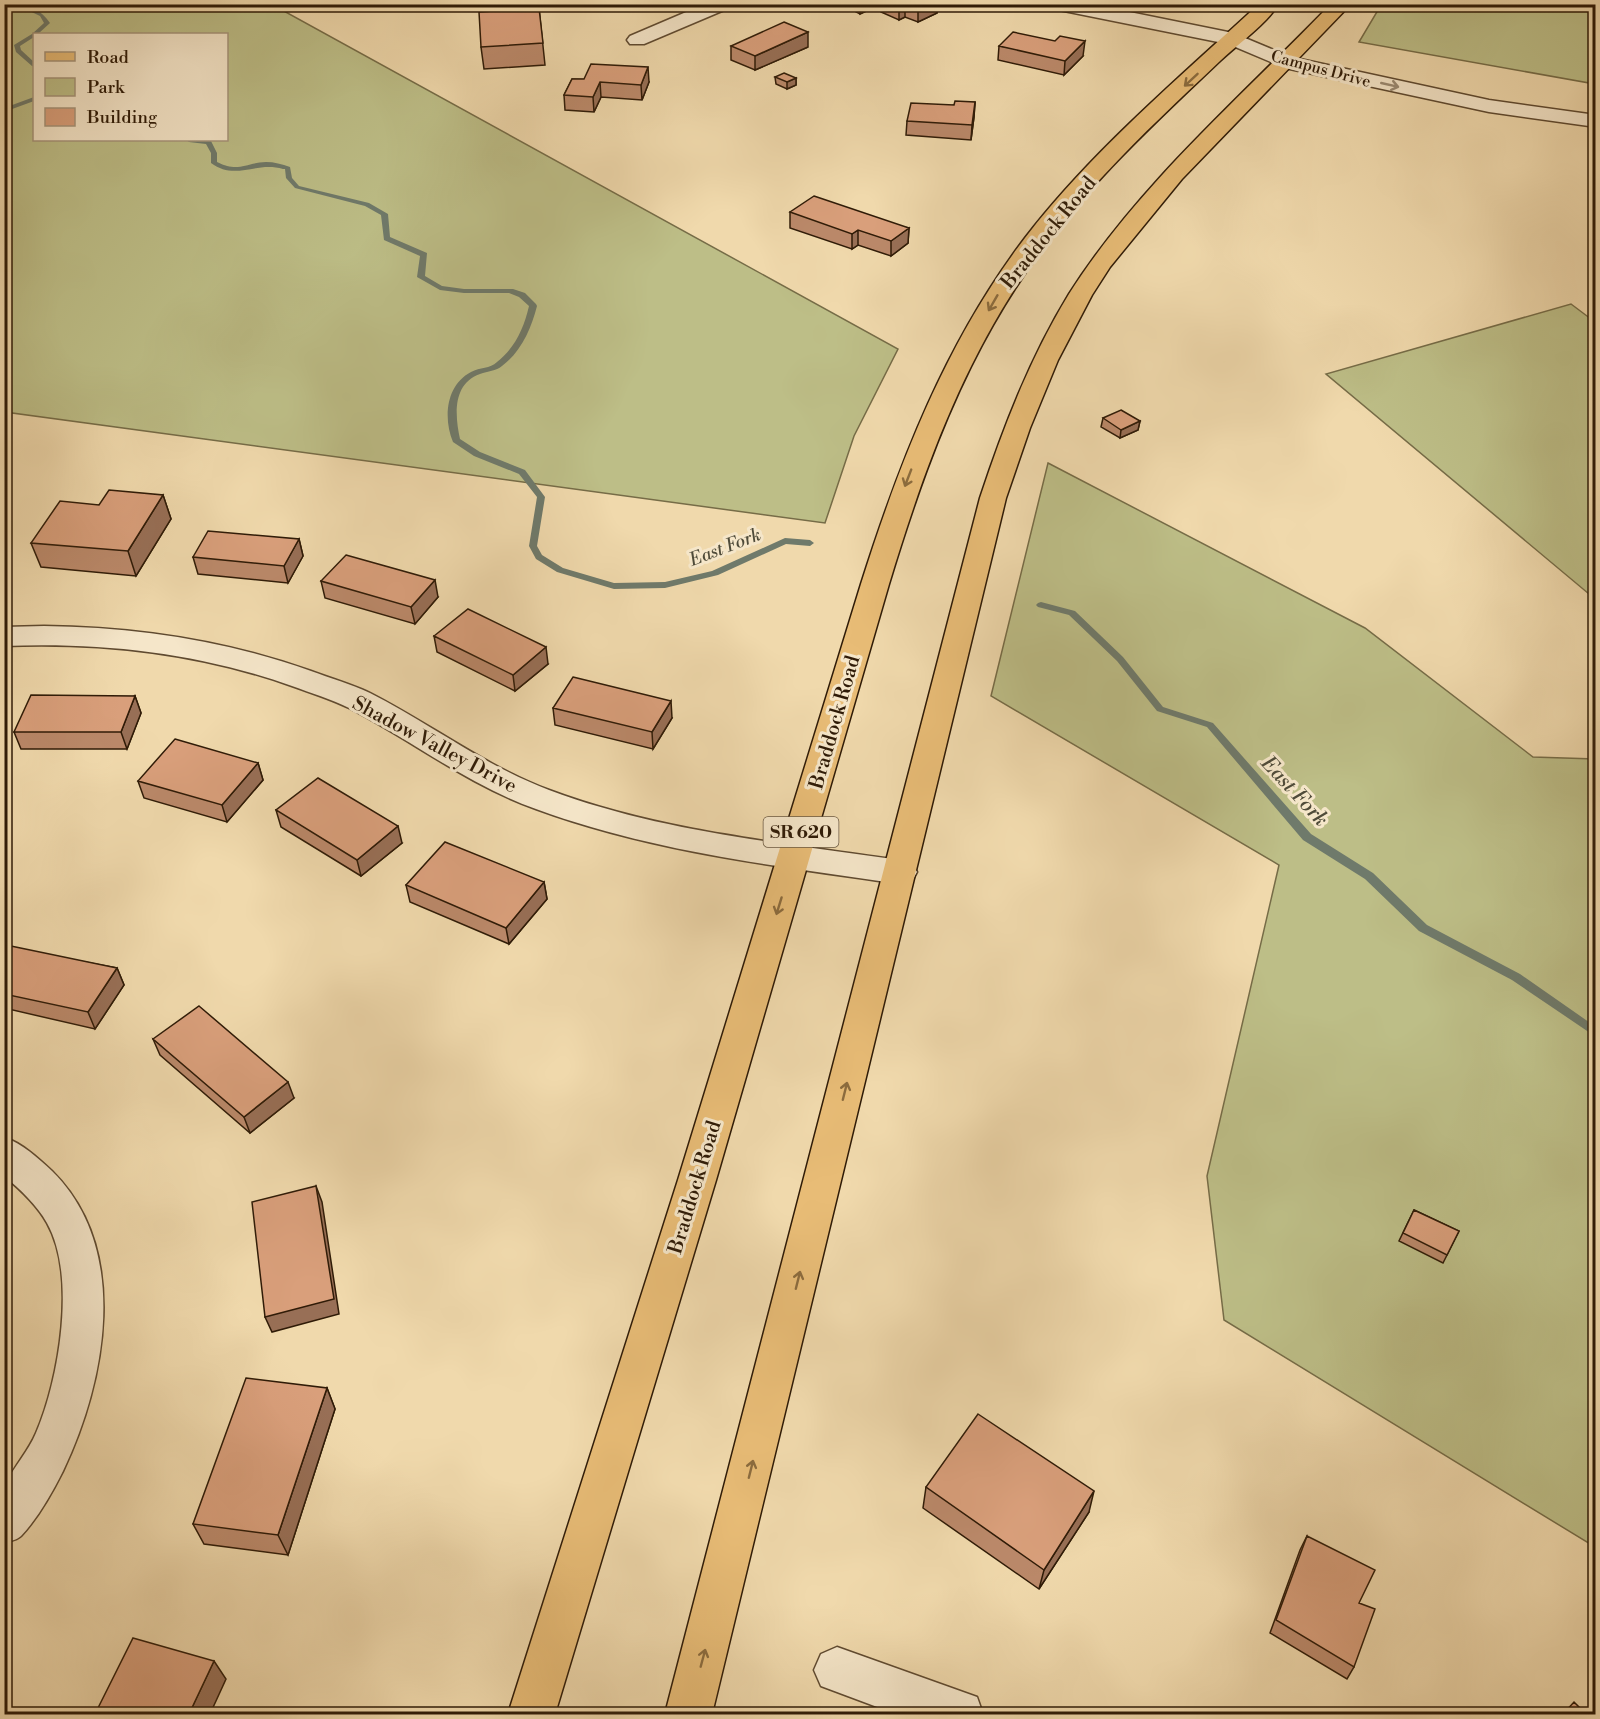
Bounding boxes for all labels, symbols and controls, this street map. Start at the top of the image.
legend [33,33,228,141]
text: Road [87,46,130,69]
street label: Campus Drive [1269,46,1373,92]
one-way arrow [1184,73,1199,87]
text: Park [87,76,126,99]
one-way arrow [1380,80,1399,92]
text: Building [86,106,158,129]
street label: Braddock Road [995,171,1103,295]
one-way arrow [986,294,998,311]
one-way arrow [902,469,913,487]
water label: East Fork [685,523,764,572]
street label: Braddock Road [804,652,867,793]
street label: Shadow Valley Drive [348,691,521,799]
water label: East Fork [1254,750,1333,832]
road number: SR 620 [764,817,838,847]
one-way arrow [773,896,784,915]
one-way arrow [840,1081,852,1100]
street label: Braddock Road [663,1117,728,1258]
one-way arrow [793,1271,804,1290]
one-way arrow [745,1460,757,1479]
one-way arrow [698,1649,709,1668]

